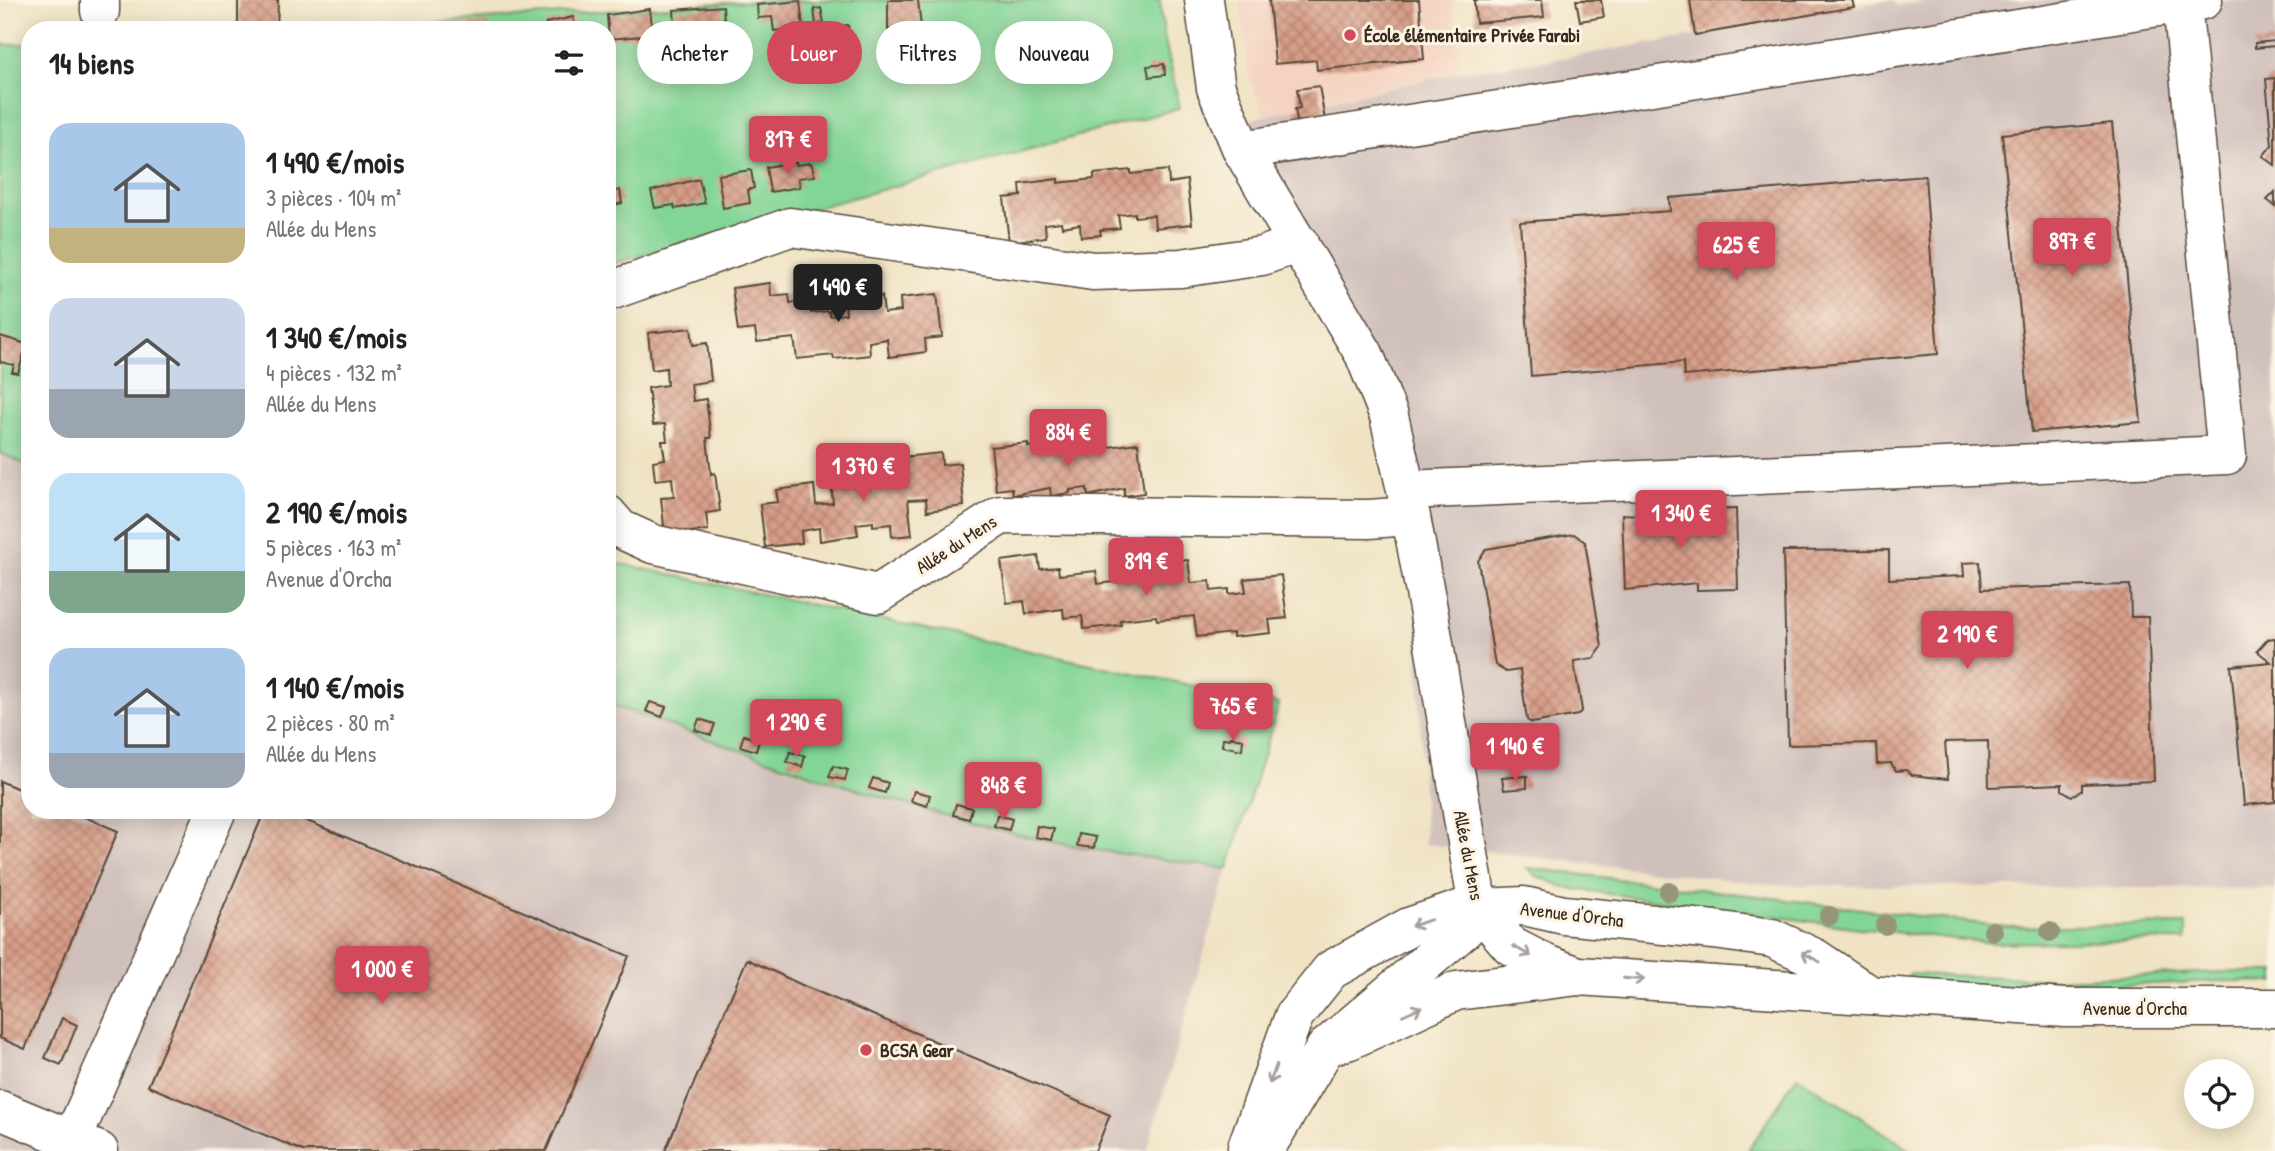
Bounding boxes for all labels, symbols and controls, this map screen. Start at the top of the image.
chip: Acheter [637,21,753,84]
chip: Louer [767,21,862,84]
chip: Filtres [876,21,981,84]
chip: Nouveau [995,21,1113,84]
place label: École élémentaire Privée Farabi [1364,22,1580,48]
marker: École élémentaire Privée Farabi [1342,27,1358,43]
text: 14 biens [49,43,134,83]
icon: filters [550,44,588,82]
pin: 817 € [739,116,837,176]
text: 817 € [765,123,811,154]
text: 1 490 €/mois [266,142,404,182]
icon: home [105,151,189,235]
text: 3 pièces · 104 m² [266,182,401,213]
text: Allée du Mens [266,213,376,244]
pin: 897 € [2023,218,2121,278]
pin: 625 € [1687,222,1785,282]
text: 897 € [2049,225,2095,256]
text: 625 € [1713,229,1759,260]
pin: 1 490 € [773,264,903,324]
text: 1 490 € [809,271,867,302]
text: 1 340 €/mois [266,317,407,357]
icon: home [105,326,189,410]
text: 4 pièces · 132 m² [266,357,402,388]
text: Allée du Mens [266,388,376,419]
pin: 884 € [1019,410,1117,469]
text: 884 € [1046,416,1090,447]
pin: 1 370 € [798,444,928,503]
text: 1 370 € [832,450,894,481]
pin: 1 340 € [1616,490,1746,550]
text: 2 190 €/mois [266,492,407,532]
text: 1 340 € [1651,497,1711,528]
icon: home [105,501,189,585]
street label: Allée du Mens [911,508,1001,580]
text: 5 pièces · 163 m² [266,532,401,563]
pin: 819 € [1097,538,1195,598]
text: 819 € [1124,545,1168,576]
text: Avenue d'Orcha [266,563,392,594]
pin: 2 190 € [1902,612,2032,671]
text: 2 190 € [1937,618,1997,649]
text: 1 140 €/mois [266,667,404,707]
icon: home [105,676,189,760]
pin: 765 € [1184,684,1282,743]
text: 765 € [1210,690,1256,721]
pin: 1 290 € [731,700,861,759]
text: 1 290 € [766,706,826,737]
text: 2 pièces · 80 m² [266,707,395,738]
pin: 1 140 € [1450,724,1580,783]
text: 1 140 € [1486,730,1544,761]
text: Allée du Mens [266,738,376,769]
pin: 848 € [954,762,1052,822]
text: 848 € [981,769,1025,800]
street label: Allée du Mens [1448,808,1490,902]
street label: Avenue d'Orcha [1519,895,1626,933]
one-way arrow [1411,918,1433,930]
one-way arrow [1511,944,1531,958]
pin: 1 000 € [317,946,447,1006]
one-way arrow [1802,950,1822,964]
text: 1 000 € [352,953,412,984]
one-way arrow [1622,973,1645,986]
street label: Avenue d'Orcha [2083,995,2187,1021]
one-way arrow [1401,1004,1422,1017]
place label: BCSA Gear [880,1037,955,1063]
marker: BCSA Gear [858,1042,874,1058]
map controls [2184,1059,2254,1129]
button: locate [2184,1059,2254,1129]
one-way arrow [1266,1063,1278,1085]

